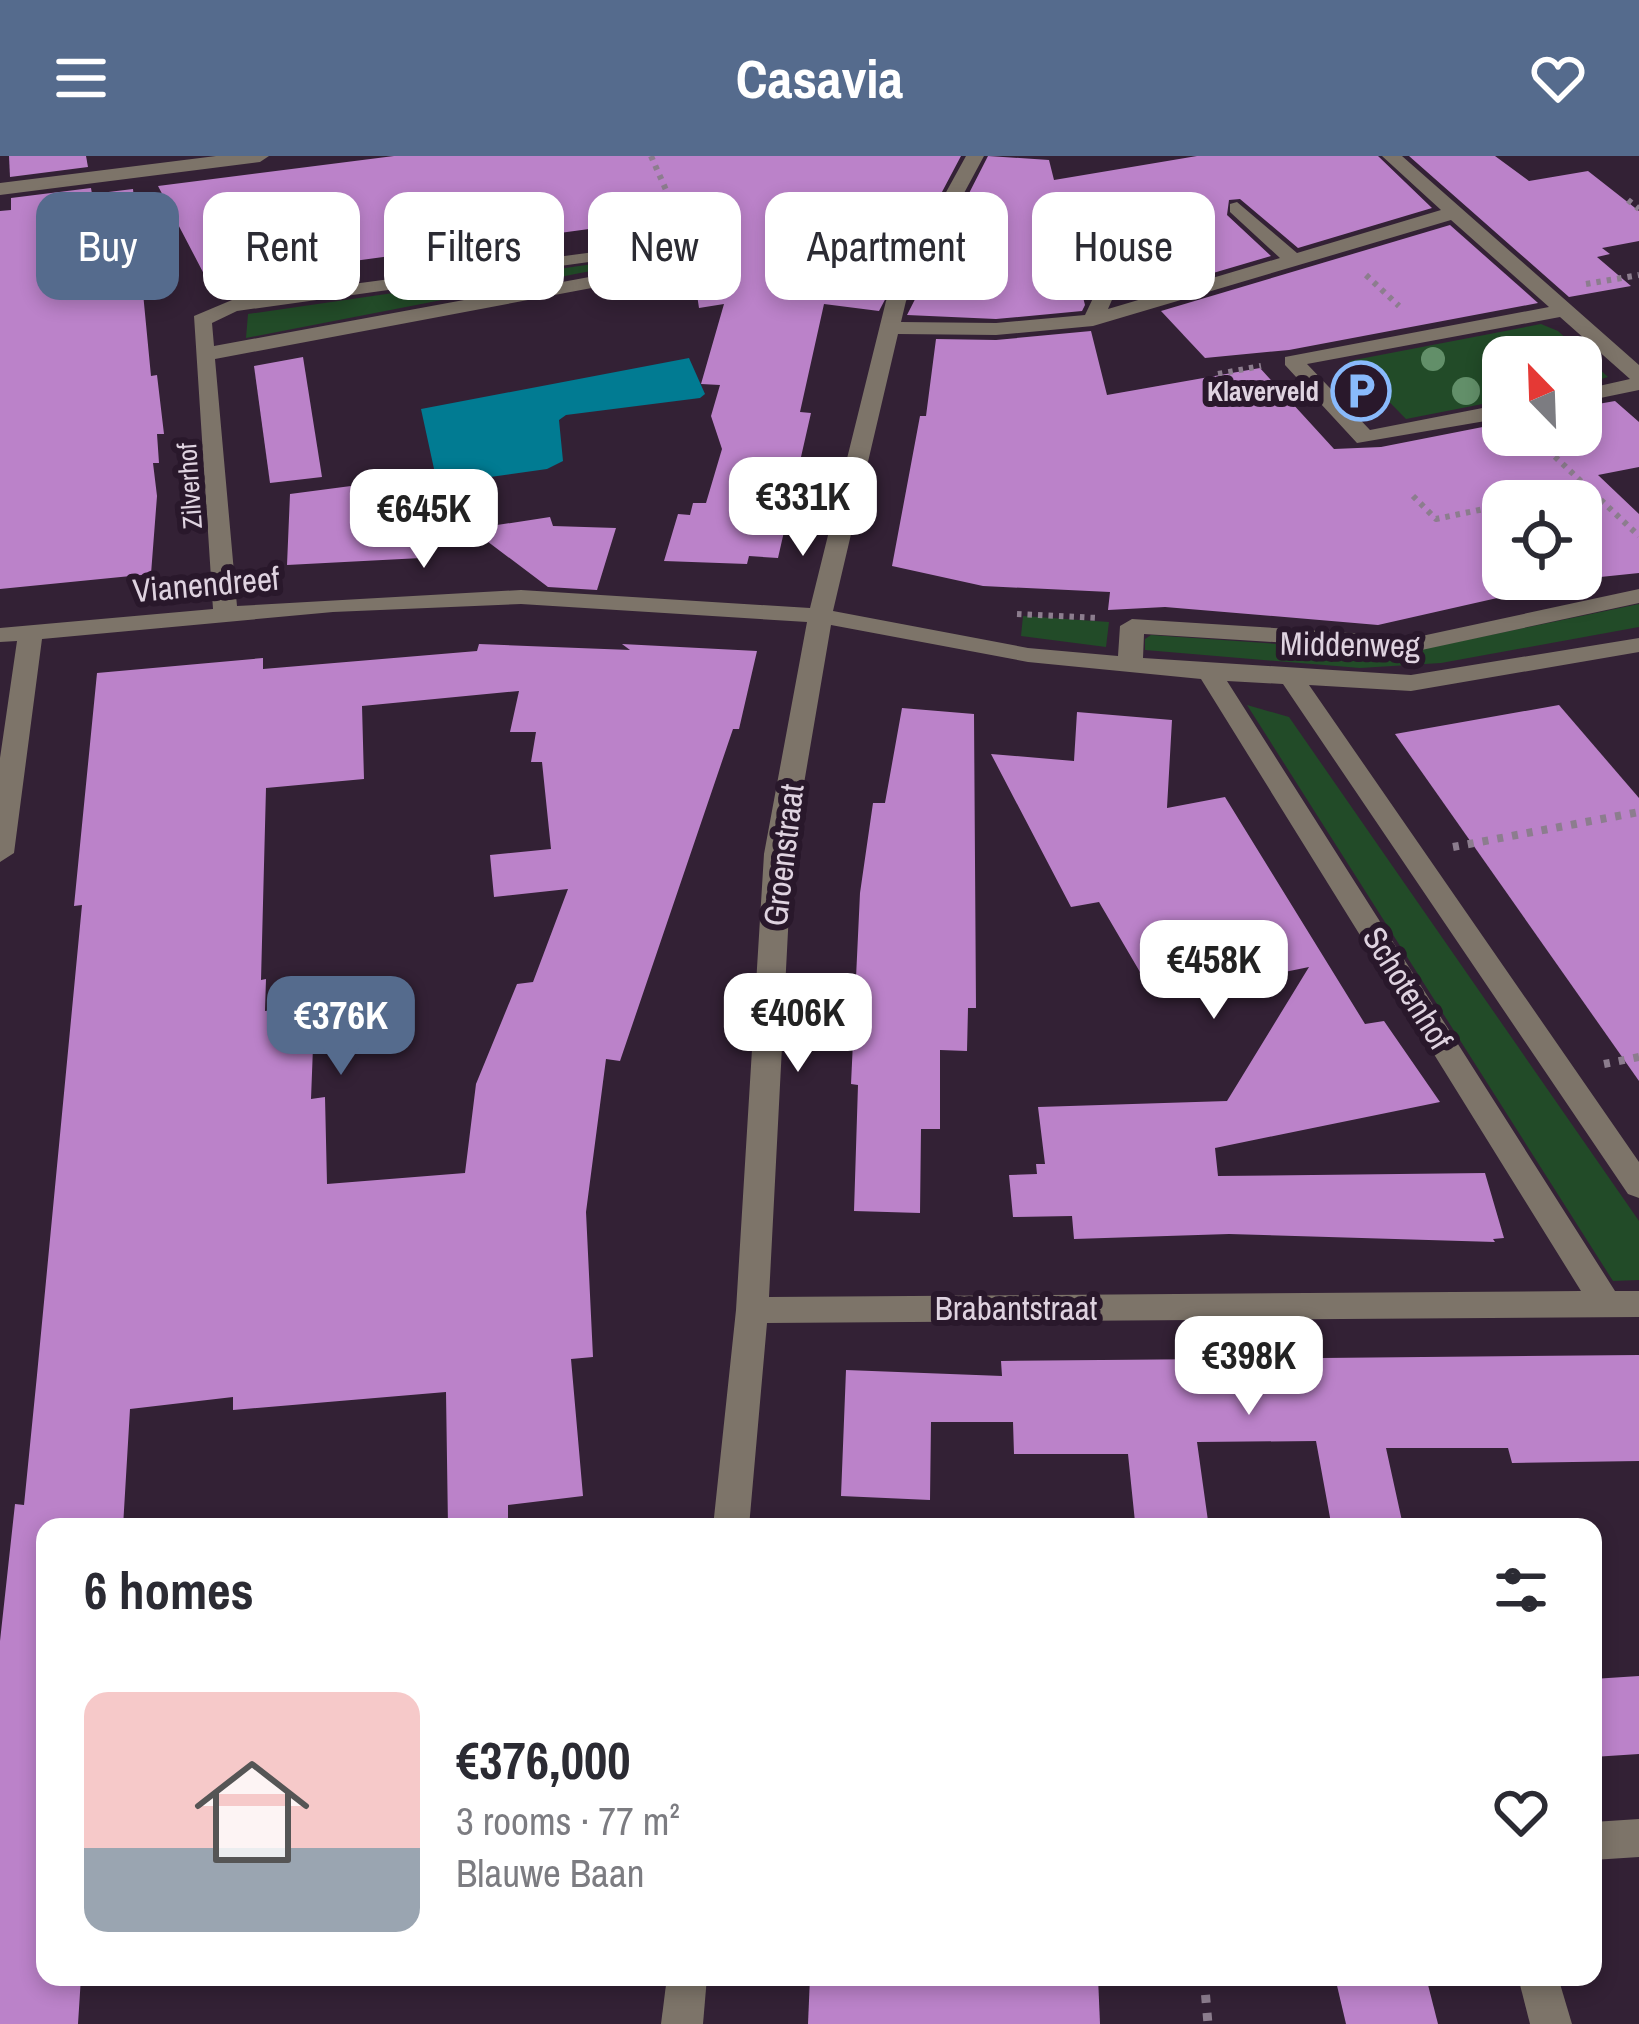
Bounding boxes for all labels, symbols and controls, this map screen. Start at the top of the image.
text: Casavia [736,42,903,115]
icon: menu [48,45,114,111]
icon: heart [1525,45,1591,111]
chip: Buy [36,192,179,300]
chip: Rent [203,192,360,300]
chip: Filters [384,192,564,300]
chip: New [588,192,741,300]
chip: Apartment [765,192,1008,300]
chip: House [1032,192,1215,300]
north arrow [1482,336,1602,456]
map controls [1482,336,1602,600]
parking icon: Klaverveld [1330,360,1392,422]
place label: Klaverveld [1207,373,1319,409]
street label: Zilverhof [168,441,210,530]
pin: €331K [719,457,887,559]
pin: €645K [340,469,508,571]
text: €331K [756,470,850,522]
button: locate [1482,480,1602,600]
text: €645K [377,482,471,534]
street label: Vianendreef [131,556,282,612]
street label: Middenweg [1280,621,1420,667]
street label: Groenstraat [752,781,814,929]
street label: Schotenhof [1353,918,1463,1058]
pin: €458K [1130,920,1298,1022]
text: €458K [1167,933,1261,985]
pin: €406K [714,973,882,1075]
pin: €376K [257,976,425,1078]
text: €406K [751,986,845,1038]
text: €376K [294,989,388,1041]
street label: Brabantstraat [935,1286,1097,1330]
pin: €398K [1165,1316,1333,1418]
text: €398K [1202,1329,1296,1381]
text: 6 homes [84,1556,254,1625]
icon: filters [1488,1557,1554,1623]
text: €376,000 [456,1726,630,1795]
icon: home [180,1740,324,1884]
icon: heart [1488,1779,1554,1845]
text: 3 rooms · 77 m² [456,1795,680,1847]
text: Blauwe Baan [456,1847,644,1899]

